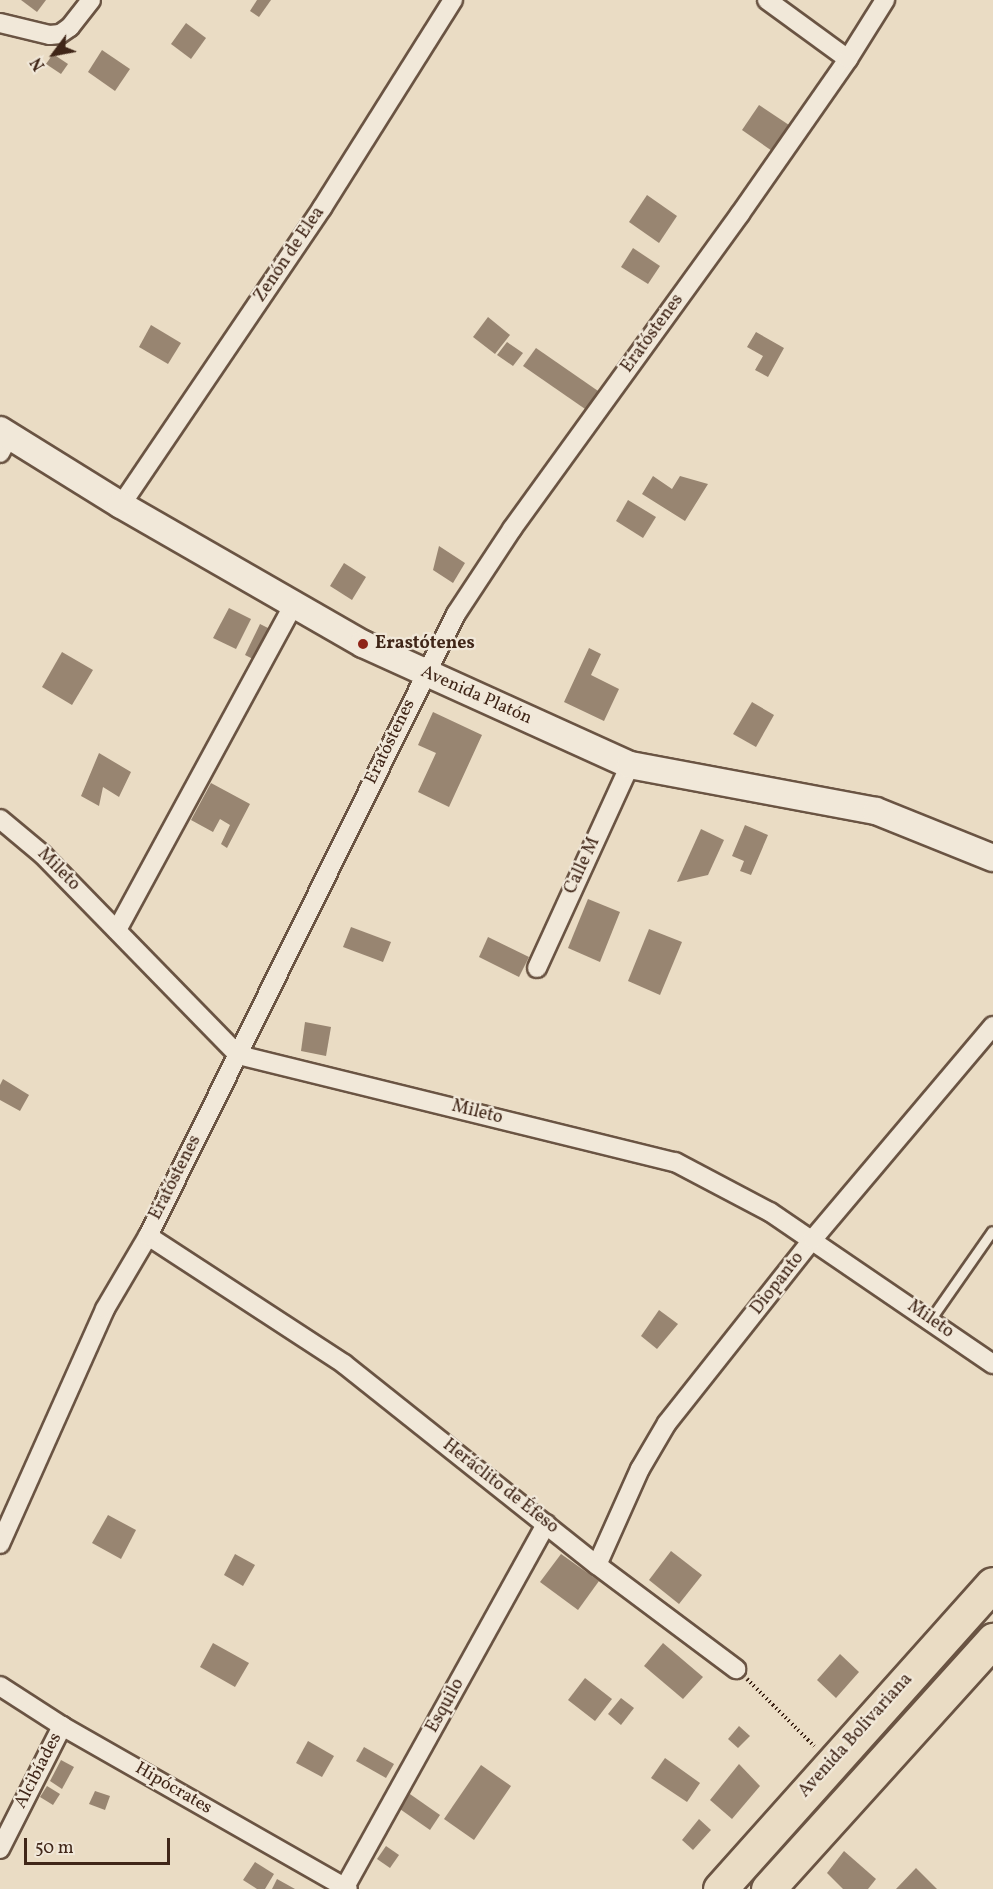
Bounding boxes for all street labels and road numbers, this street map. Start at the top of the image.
street label: Zenón de Elea [250,203,330,307]
street label: Eratóstenes [617,290,689,378]
street label: Avenida Platón [417,662,535,730]
street label: Eratóstenes [361,696,421,788]
street label: Calle M [560,834,606,898]
street label: Mileto [32,844,84,896]
street label: Mileto [449,1096,505,1130]
street label: Eratóstenes [145,1132,207,1224]
street label: Diopanto [747,1248,809,1320]
street label: Mileto [903,1296,957,1344]
street label: Heráclito de Éfeso [438,1435,562,1539]
street label: Avenida Bolivariana [794,1669,918,1803]
street label: Esquilo [422,1675,470,1737]
street label: Alcibíades [11,1730,67,1812]
street label: Hipócrates [131,1758,215,1820]

